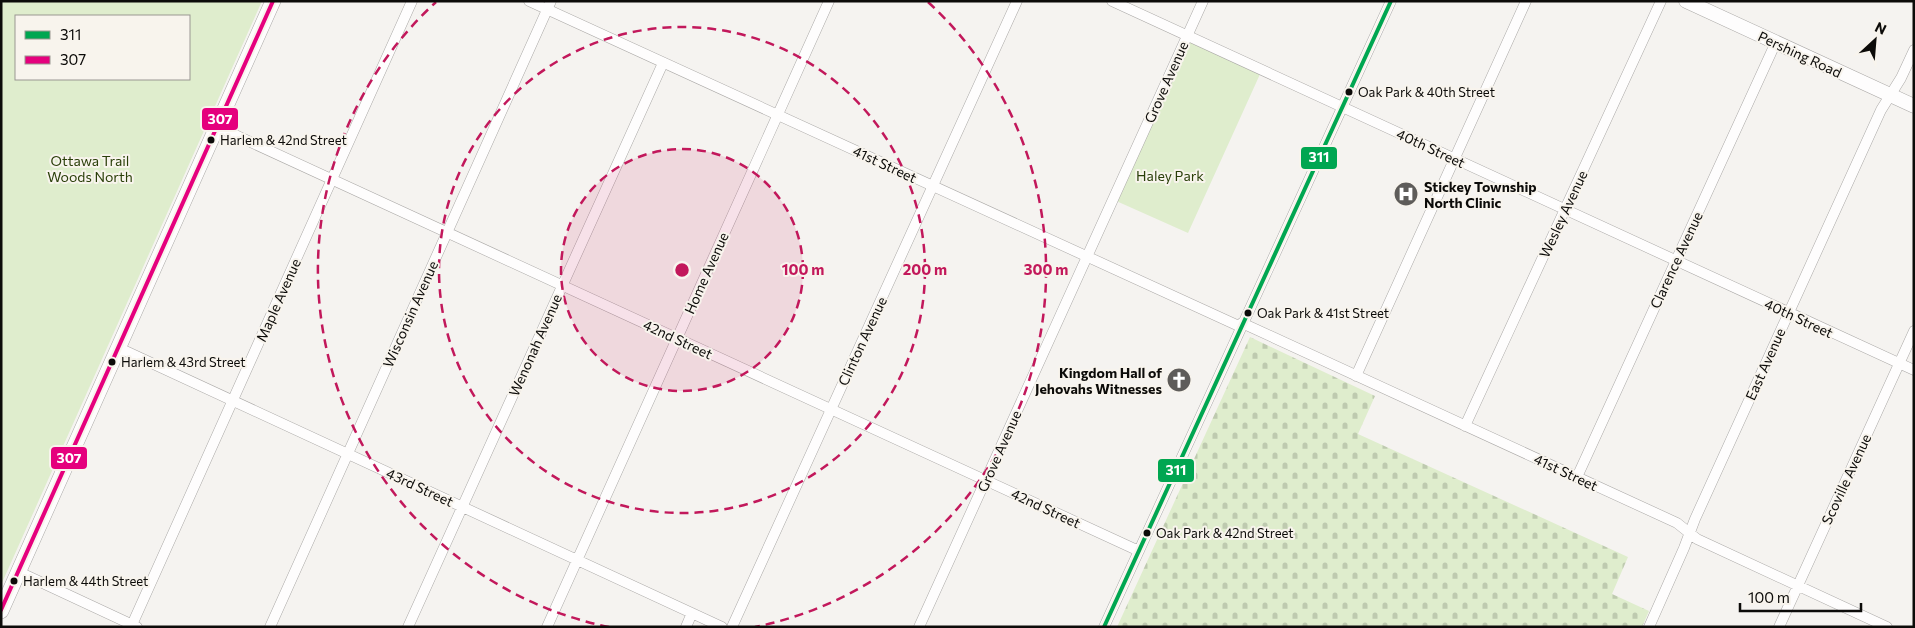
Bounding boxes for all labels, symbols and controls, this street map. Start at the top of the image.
legend [15,15,190,80]
north arrow [1850,15,1900,65]
text: N [1872,18,1889,38]
text: 311 [60,25,81,43]
street label: Pershing Road [1756,27,1844,81]
street label: Grove Avenue [1140,39,1192,125]
text: 307 [60,50,86,68]
place label: Oak Park & 40th Street [1358,84,1495,100]
marker: Oak Park & 40th Street [1344,87,1354,97]
line badge: 307 [201,107,239,131]
text: 307 [207,110,233,127]
street label: 40th Street [1394,125,1468,171]
place label: Harlem & 42nd Street [220,132,347,148]
marker: Harlem & 42nd Street [206,135,216,145]
street label: 41st Street [850,142,920,186]
line badge: 311 [1300,146,1338,170]
text: 311 [1309,148,1329,165]
park label: Ottawa Trail Woods North [47,152,133,185]
park label: Haley Park [1136,167,1204,184]
street label: Wesley Avenue [1535,168,1591,260]
place label: Stickey Township North Clinic [1424,178,1537,211]
hospital icon: Stickey Township North Clinic [1393,181,1419,207]
street label: Clarence Avenue [1646,209,1706,311]
street label: Home Avenue [680,229,732,317]
street label: Maple Avenue [252,256,304,344]
street label: Wisconsin Avenue [379,258,441,370]
text: 100 m [782,260,824,278]
text: 200 m [903,260,947,278]
text: 300 m [1024,260,1068,278]
centre of rings [673,261,691,279]
street label: Wenonah Avenue [505,291,565,399]
street label: Clinton Avenue [834,294,890,388]
street label: 40th Street [1762,295,1836,341]
place label: Oak Park & 41st Street [1257,305,1389,321]
marker: Oak Park & 41st Street [1243,308,1253,318]
street label: 42nd Street [641,316,716,363]
street label: East Avenue [1742,325,1788,403]
place label: Harlem & 43rd Street [121,354,246,370]
marker: Harlem & 43rd Street [107,357,117,367]
place label: Kingdom Hall of Jehovahs Witnesses [1035,364,1162,397]
church icon: Kingdom Hall of Jehovahs Witnesses [1166,367,1192,393]
street label: Grove Avenue [973,408,1025,494]
street label: Scoville Avenue [1818,431,1874,527]
line badge: 307 [50,446,88,470]
text: 307 [56,449,82,466]
street label: 41st Street [1531,450,1601,494]
line badge: 311 [1157,458,1195,483]
text: 311 [1166,461,1186,478]
street label: 43rd Street [384,464,456,510]
street label: 42nd Street [1009,485,1084,532]
place label: Oak Park & 42nd Street [1156,525,1294,541]
marker: Oak Park & 42nd Street [1142,528,1152,538]
place label: Harlem & 44th Street [23,573,148,589]
marker: Harlem & 44th Street [9,576,19,586]
scale bar [1740,580,1861,612]
text: 100 m [1748,588,1790,606]

